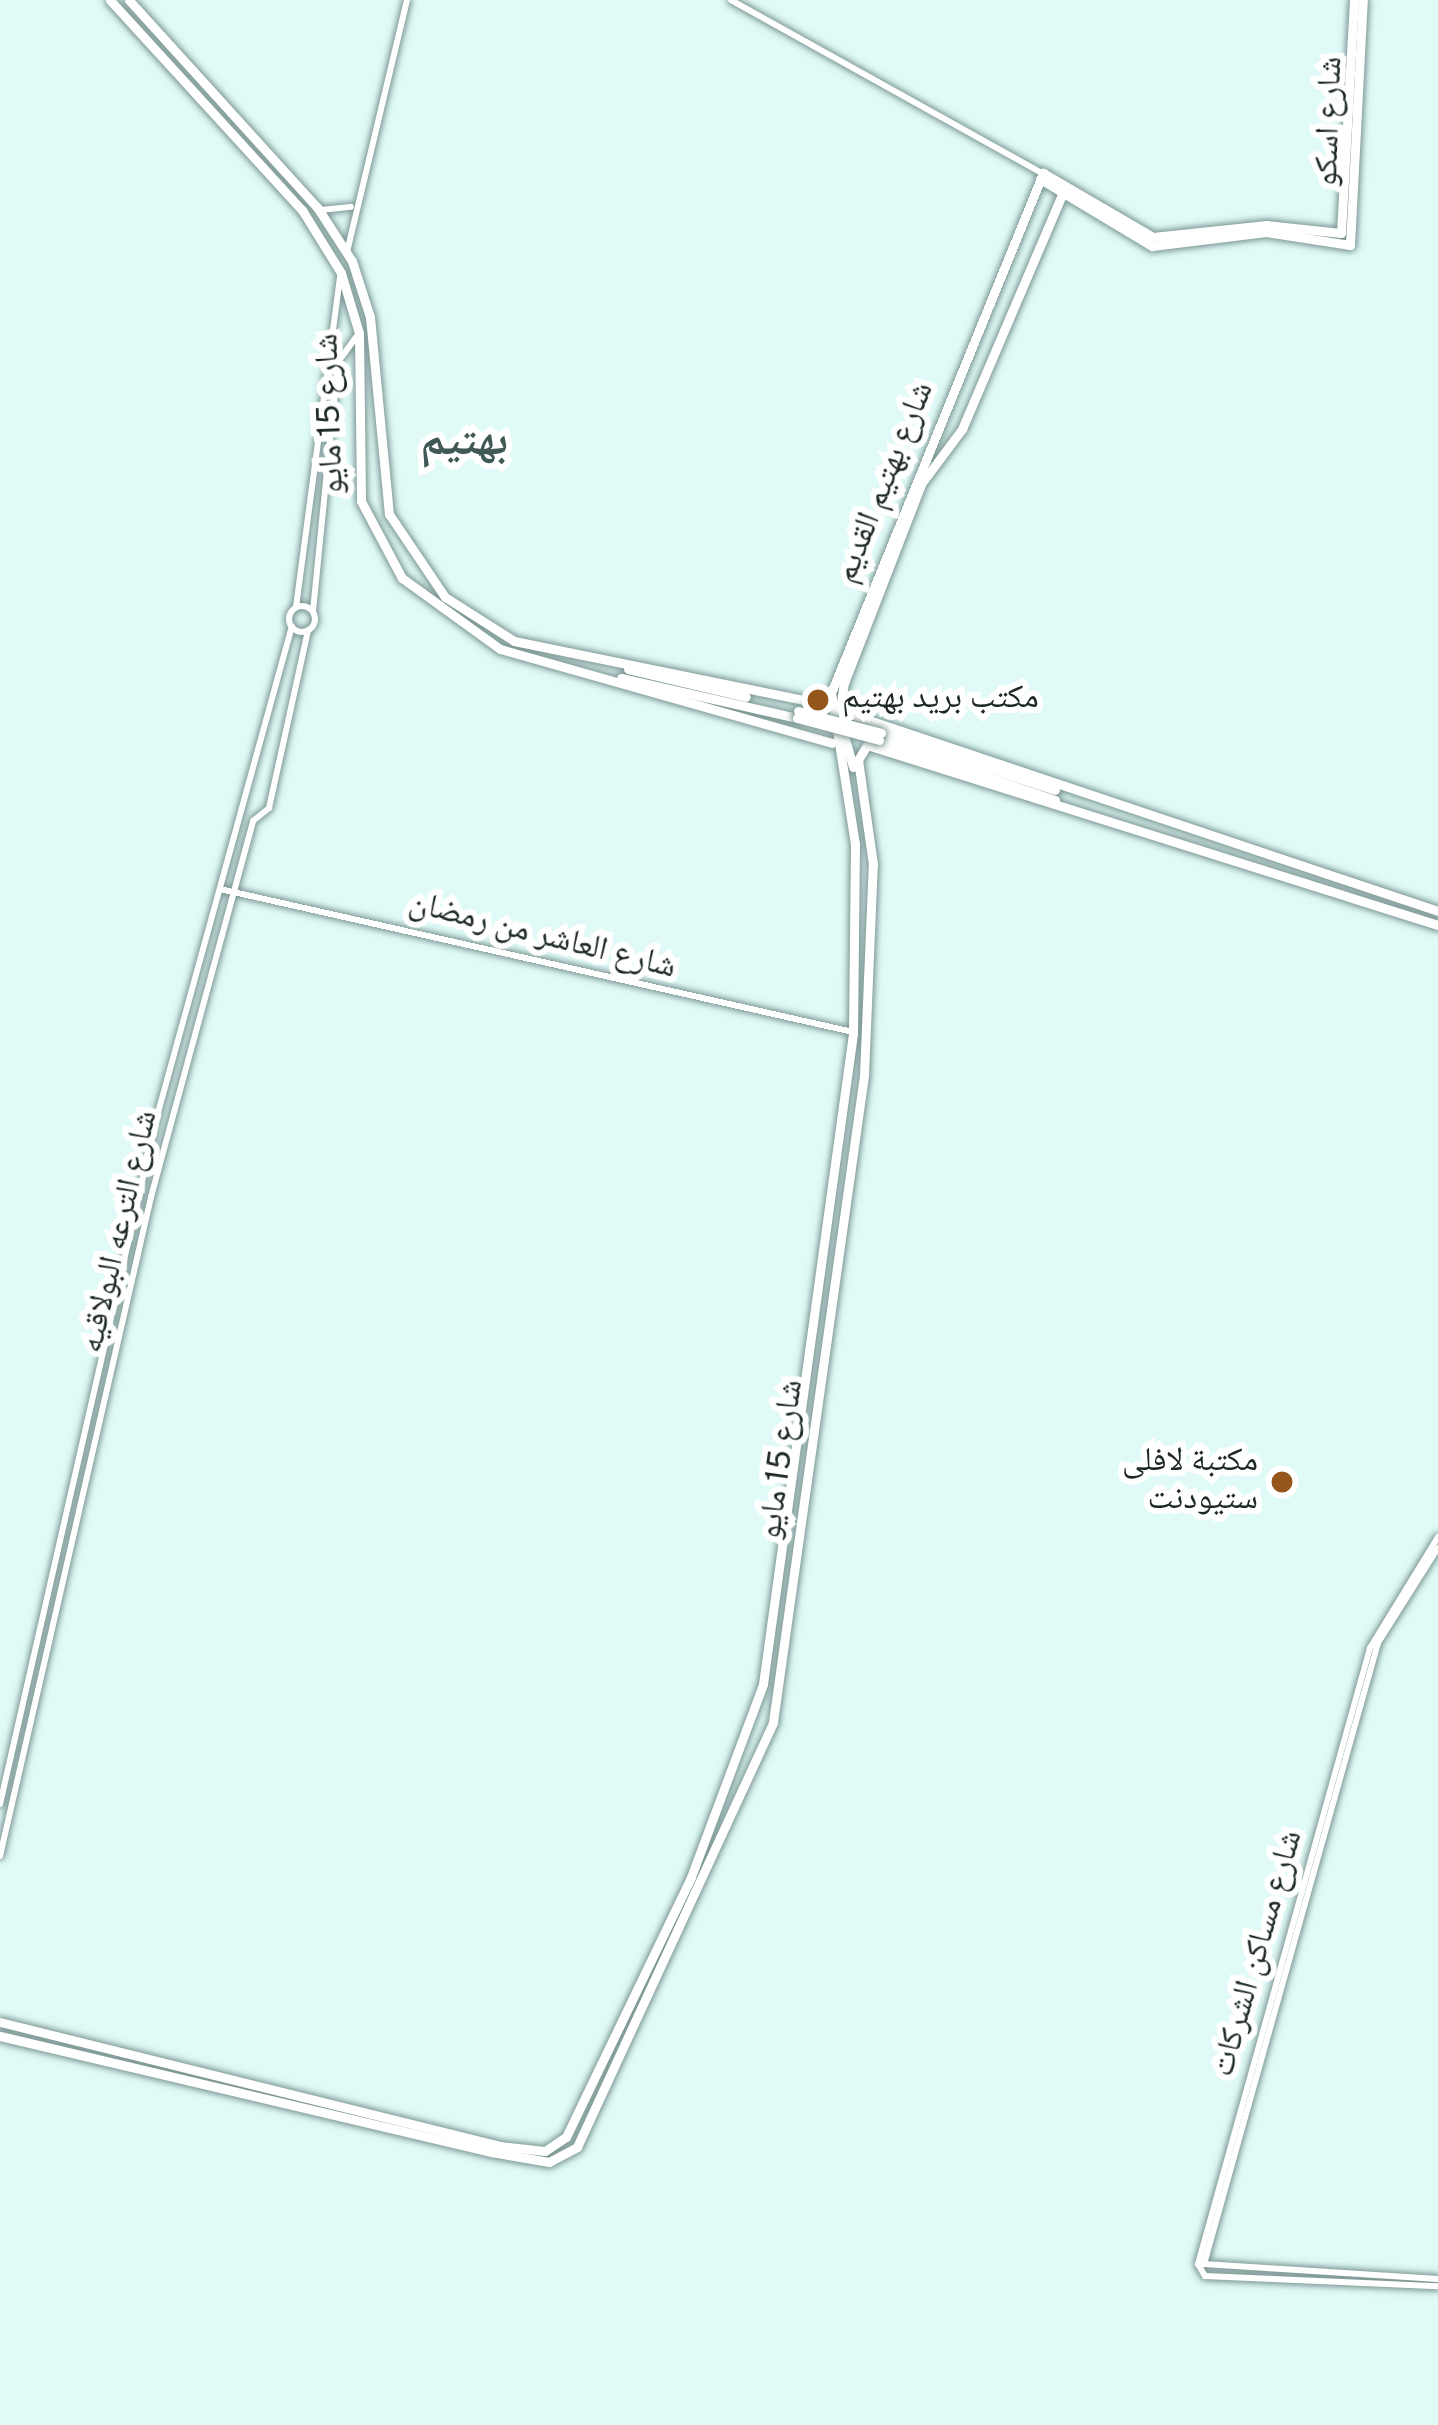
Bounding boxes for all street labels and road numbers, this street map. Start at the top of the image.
street label: شارع اسكو [1309,56,1353,188]
street label: شارع 15 مايو [309,333,355,495]
street label: شارع بهتيم القديم [828,377,944,589]
street label: شارع العاشر من رمضان [405,885,679,989]
street label: شارع الترعه البولاقيه [74,1107,168,1357]
street label: شارع 15 مايو [752,1377,814,1543]
street label: شارع مساكن الشركات [1205,1826,1313,2082]

